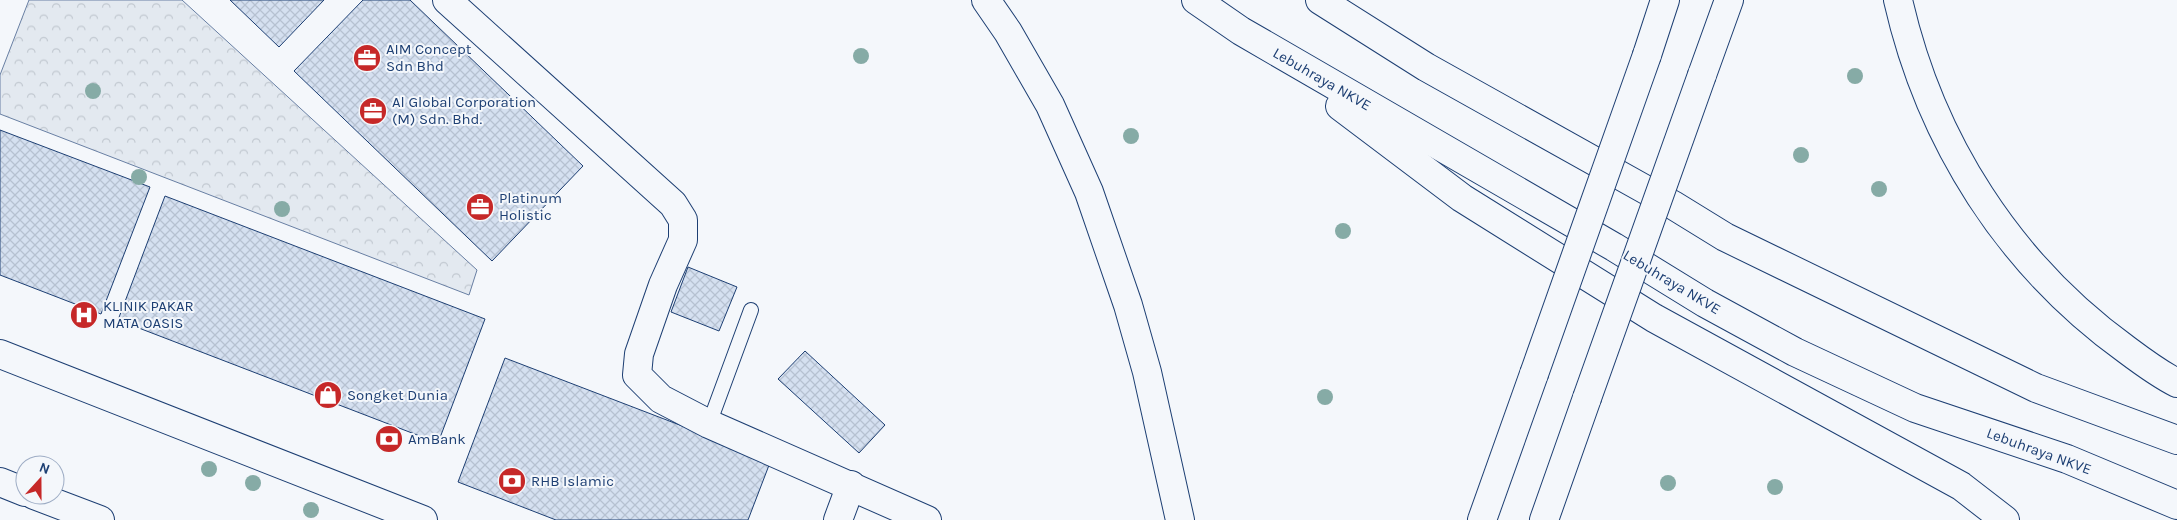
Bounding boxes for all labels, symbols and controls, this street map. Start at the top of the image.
place label: AIM Concept Sdn Bhd [386,40,472,75]
office icon: AIM Concept Sdn Bhd [352,43,382,73]
street label: Lebuhraya NKVE [1270,44,1374,114]
place label: Al Global Corporation (M) Sdn. Bhd. [392,93,536,128]
office icon: Al Global Corporation (M) Sdn. Bhd. [358,96,388,126]
place label: Platinum Holistic [499,189,562,224]
office icon: Platinum Holistic [465,192,495,222]
street label: Lebuhraya NKVE [1620,246,1724,318]
place label: KLINIK PAKAR MATA OASIS [103,297,194,332]
hospital icon: KLINIK PAKAR MATA OASIS [69,300,99,330]
shop icon: Songket Dunia [313,380,343,410]
place label: Songket Dunia [347,386,448,404]
bank icon: AmBank [374,424,404,454]
street label: Lebuhraya NKVE [1984,424,2094,478]
place label: AmBank [408,430,466,448]
north arrow [15,455,65,505]
text: N [37,459,52,478]
bank icon: RHB Islamic [497,466,527,496]
place label: RHB Islamic [531,472,614,490]

